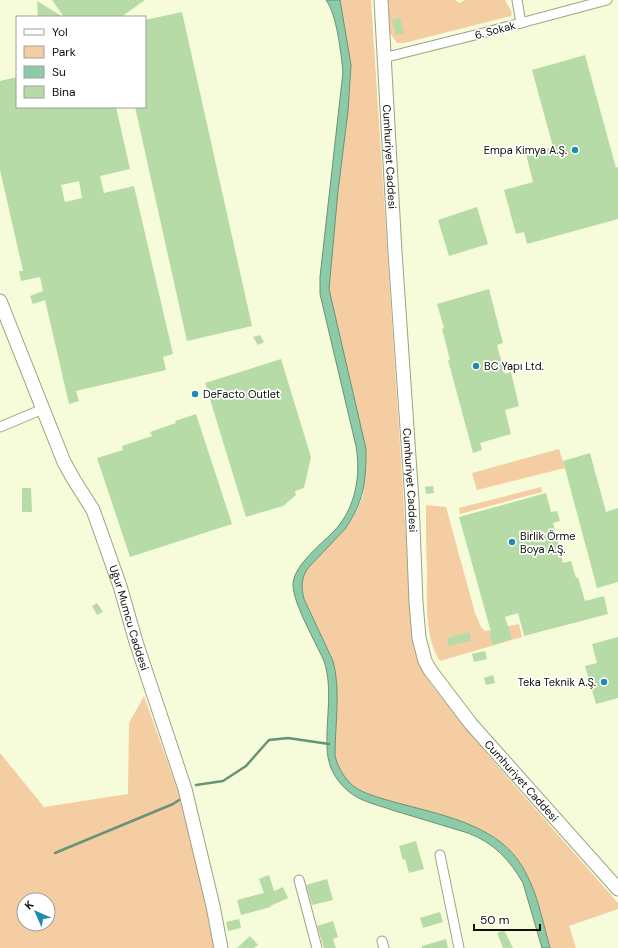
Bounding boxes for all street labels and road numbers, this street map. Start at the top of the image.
street label: 6. Sokak [473,18,517,42]
street label: Cumhuriyet Caddesi [380,104,400,209]
street label: Cumhuriyet Caddesi [400,428,420,532]
street label: Uğur Mumcu Caddesi [106,563,152,672]
street label: Cumhuriyet Caddesi [482,737,561,824]

